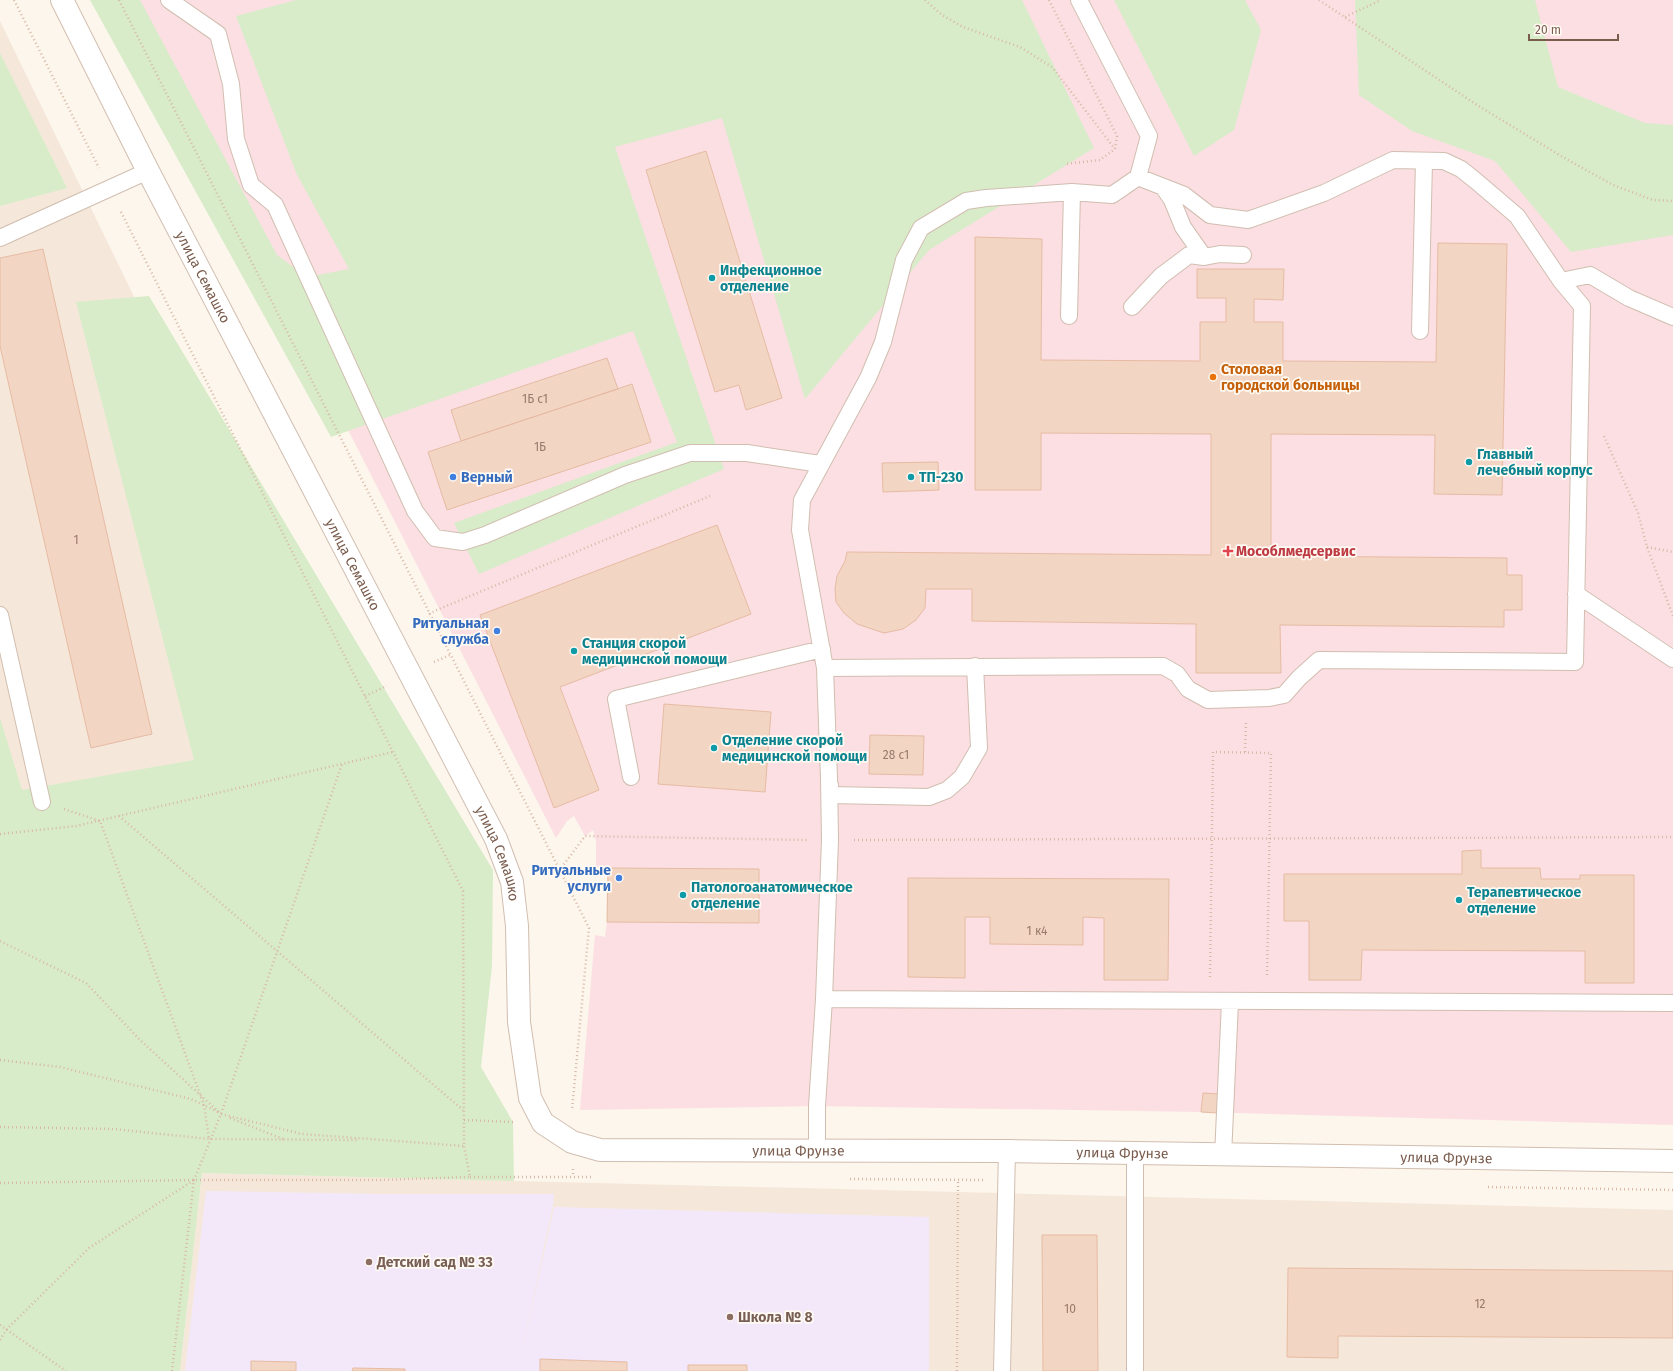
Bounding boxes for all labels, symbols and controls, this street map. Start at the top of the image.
scale bar [1529,16,1618,42]
text: 20 m [1535,23,1561,37]
street label: улица Семашко [172,228,234,326]
place label: Инфекционное отделение [720,262,822,295]
marker: Инфекционное отделение [707,273,717,283]
place label: Столовая городской больницы [1221,361,1360,394]
marker: Столовая городской больницы [1208,372,1218,382]
house number: 1Б с1 [522,392,548,406]
house number: 1Б [534,440,546,454]
place label: Главный лечебный корпус [1477,446,1593,479]
marker: Главный лечебный корпус [1464,457,1474,467]
place label: Верный [461,469,513,486]
place label: ТП-230 [919,469,964,486]
marker: Верный [448,472,458,482]
marker: ТП-230 [906,472,916,482]
street label: улица Семашко [322,516,383,614]
house number: 1 [73,533,79,547]
place label: Мособлмедсервис [1236,543,1356,560]
marker: Мособлмедсервис [1223,546,1233,556]
place label: Ритуальная служба [412,615,489,648]
marker: Ритуальная служба [492,626,502,636]
place label: Станция скорой медицинской помощи [582,635,727,668]
marker: Станция скорой медицинской помощи [569,646,579,656]
place label: Отделение скорой медицинской помощи [722,732,867,765]
marker: Отделение скорой медицинской помощи [709,743,719,753]
house number: 28 с1 [883,748,909,762]
street label: улица Семашко [471,803,522,902]
place label: Ритуальные услуги [532,862,611,895]
marker: Ритуальные услуги [614,873,624,883]
place label: Патологоанатомическое отделение [691,879,853,912]
place label: Терапевтическое отделение [1467,884,1582,917]
marker: Патологоанатомическое отделение [678,890,688,900]
marker: Терапевтическое отделение [1454,895,1464,905]
house number: 1 к4 [1027,924,1048,938]
street label: улица Фрунзе [752,1142,845,1160]
street label: улица Фрунзе [1076,1144,1169,1162]
street label: улица Фрунзе [1400,1149,1493,1167]
place label: Детский сад № 33 [376,1254,493,1271]
marker: Детский сад № 33 [364,1257,374,1267]
house number: 12 [1474,1297,1486,1311]
house number: 10 [1064,1302,1076,1316]
place label: Школа № 8 [738,1309,813,1326]
marker: Школа № 8 [725,1312,735,1322]

